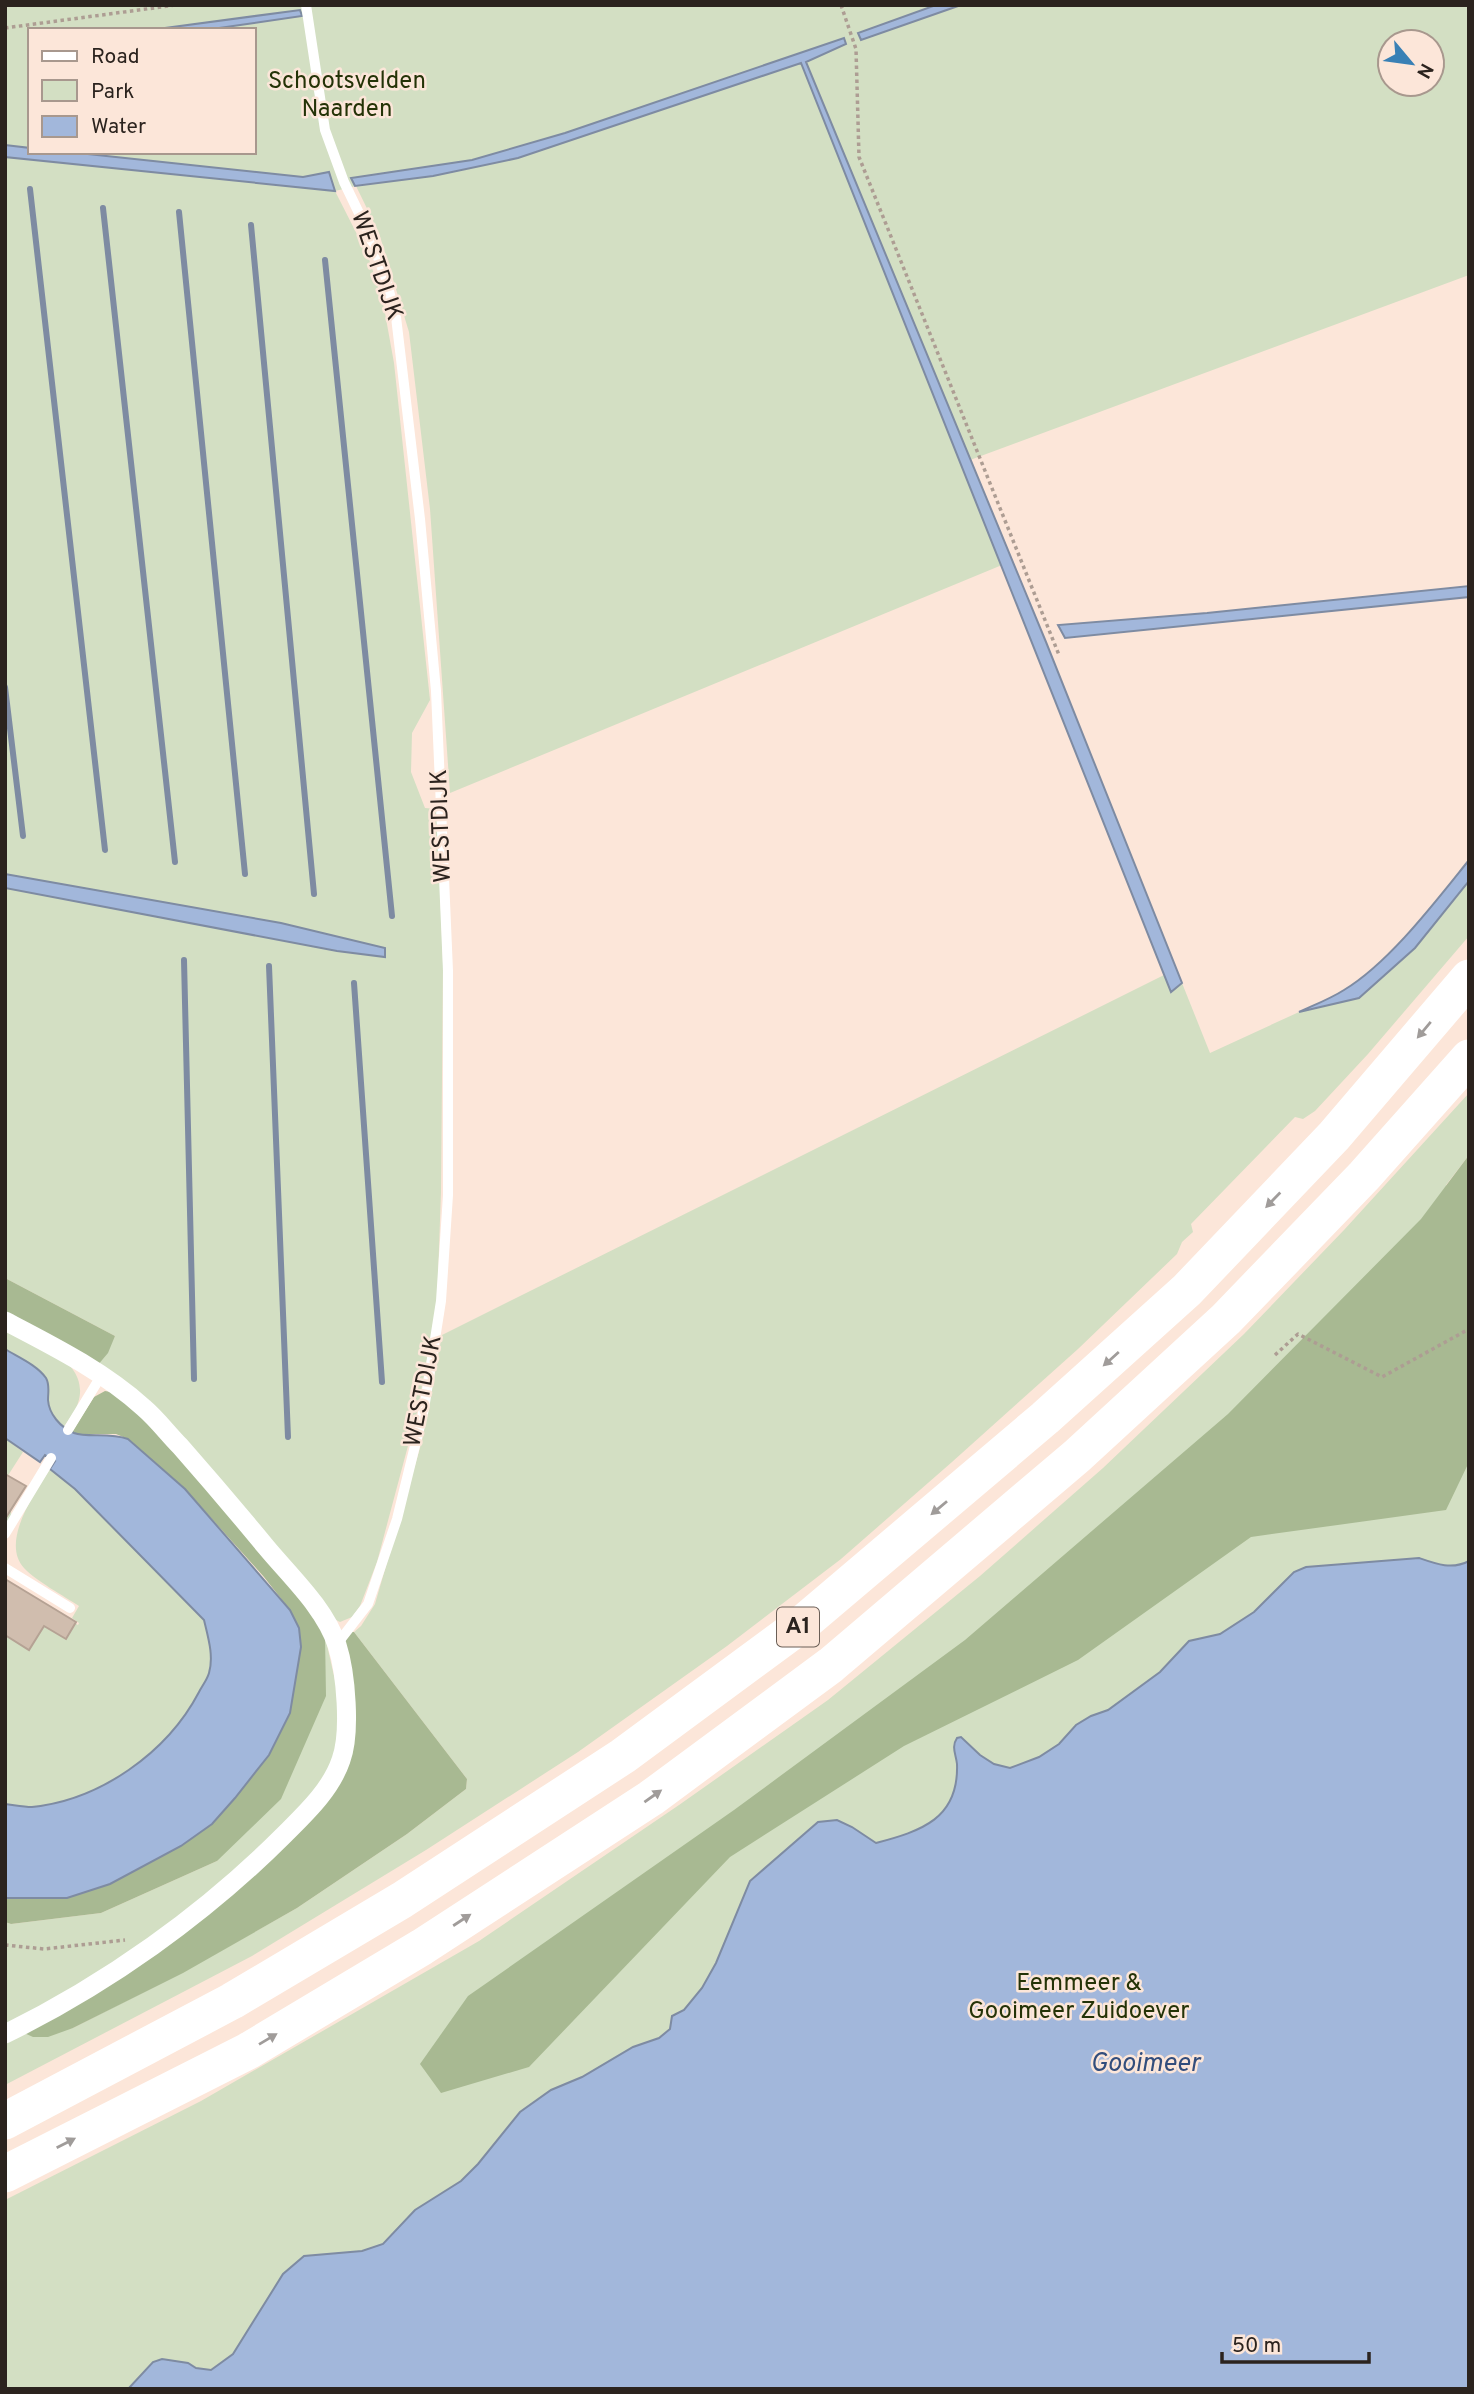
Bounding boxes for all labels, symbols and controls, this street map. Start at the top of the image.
legend [28,28,256,154]
north arrow [1376,28,1446,98]
text: Road [91,44,140,71]
text: N [1410,58,1438,82]
park label: Schootsvelden Naarden [268,67,426,125]
text: Park [91,79,134,106]
text: Water [91,114,146,141]
street label: WESTDIJK [343,207,409,325]
street label: WESTDIJK [425,769,459,883]
one-way arrow [1417,1021,1432,1039]
one-way arrow [1266,1191,1282,1208]
street label: WESTDIJK [398,1332,450,1450]
one-way arrow [1102,1351,1120,1367]
one-way arrow [930,1500,948,1516]
road number: A1 [777,1608,819,1646]
one-way arrow [644,1789,662,1803]
one-way arrow [453,1914,472,1927]
park label: Eemmeer & Gooimeer Zuidoever [968,1969,1190,2027]
one-way arrow [259,2033,278,2045]
water label: Gooimeer [1090,2048,1202,2081]
one-way arrow [56,2138,76,2149]
scale bar [1222,2320,1369,2364]
text: 50 m [1232,2333,1281,2360]

